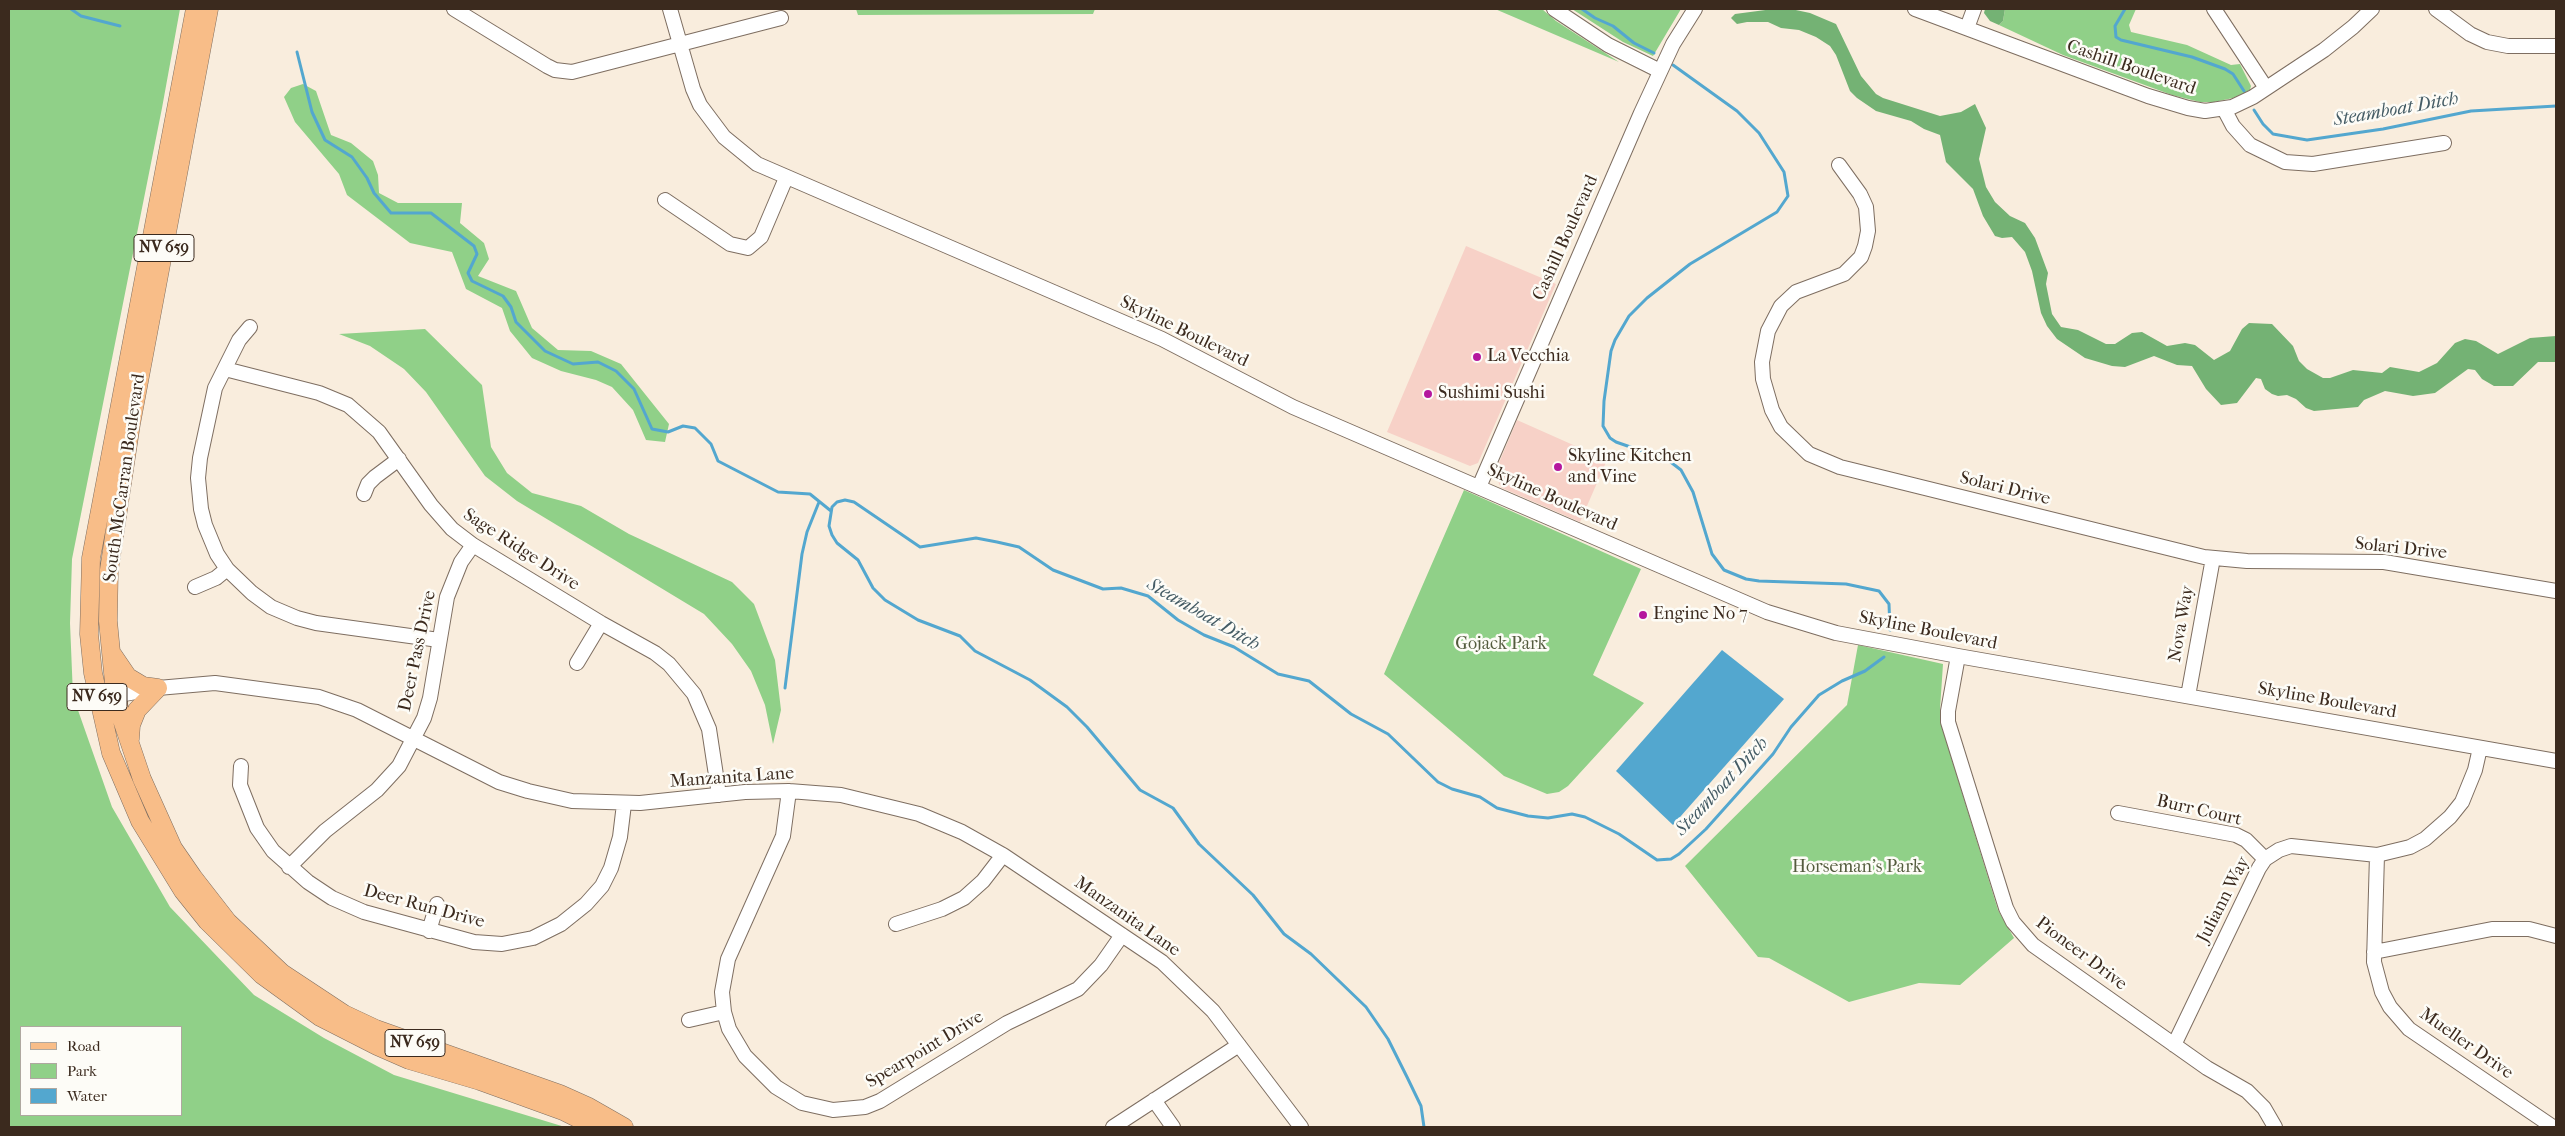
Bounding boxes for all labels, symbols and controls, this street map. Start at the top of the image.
street label: Cashill Boulevard [2064,36,2198,100]
water label: Steamboat Ditch [2332,88,2460,132]
street label: Cashill Boulevard [1529,172,1603,304]
road number: NV 659 [134,234,194,262]
street label: Skyline Boulevard [1116,292,1252,372]
place label: La Vecchia [1487,346,1569,368]
marker: La Vecchia [1471,351,1483,363]
street label: South McCarran Boulevard [100,372,150,584]
place label: Sushimi Sushi [1438,383,1545,405]
marker: Sushimi Sushi [1422,388,1434,400]
place label: Skyline Kitchen and Vine [1568,446,1691,488]
street label: Skyline Boulevard [1484,460,1620,536]
marker: Skyline Kitchen and Vine [1552,461,1564,473]
street label: Solari Drive [1958,467,2052,511]
street label: Sage Ridge Drive [459,504,583,596]
street label: Solari Drive [2354,533,2448,565]
water label: Steamboat Ditch [1142,573,1264,657]
street label: Nova Way [2165,584,2199,664]
street label: Deer Pass Drive [395,589,441,713]
place label: Engine No 7 [1653,604,1748,626]
street label: Skyline Boulevard [1857,607,1999,655]
marker: Engine No 7 [1637,609,1649,621]
park label: Gojack Park [1455,634,1547,656]
street label: Skyline Boulevard [2256,678,2398,724]
road number: NV 659 [67,684,127,710]
water label: Steamboat Ditch [1670,733,1774,841]
street label: Manzanita Lane [669,763,795,793]
street label: Burr Court [2154,791,2244,831]
street label: Juliann Way [2193,853,2255,947]
park label: Horseman's Park [1792,857,1922,879]
street label: Manzanita Lane [1070,873,1184,961]
street label: Deer Run Drive [361,880,487,934]
street label: Pioneer Drive [2031,913,2131,995]
street label: Mueller Drive [2415,1004,2517,1084]
street label: Spearpoint Drive [862,1006,988,1094]
legend [20,1026,182,1116]
road number: NV 659 [385,1030,445,1056]
text: Road [67,1037,100,1055]
text: Park [67,1062,97,1080]
text: Water [67,1087,107,1105]

